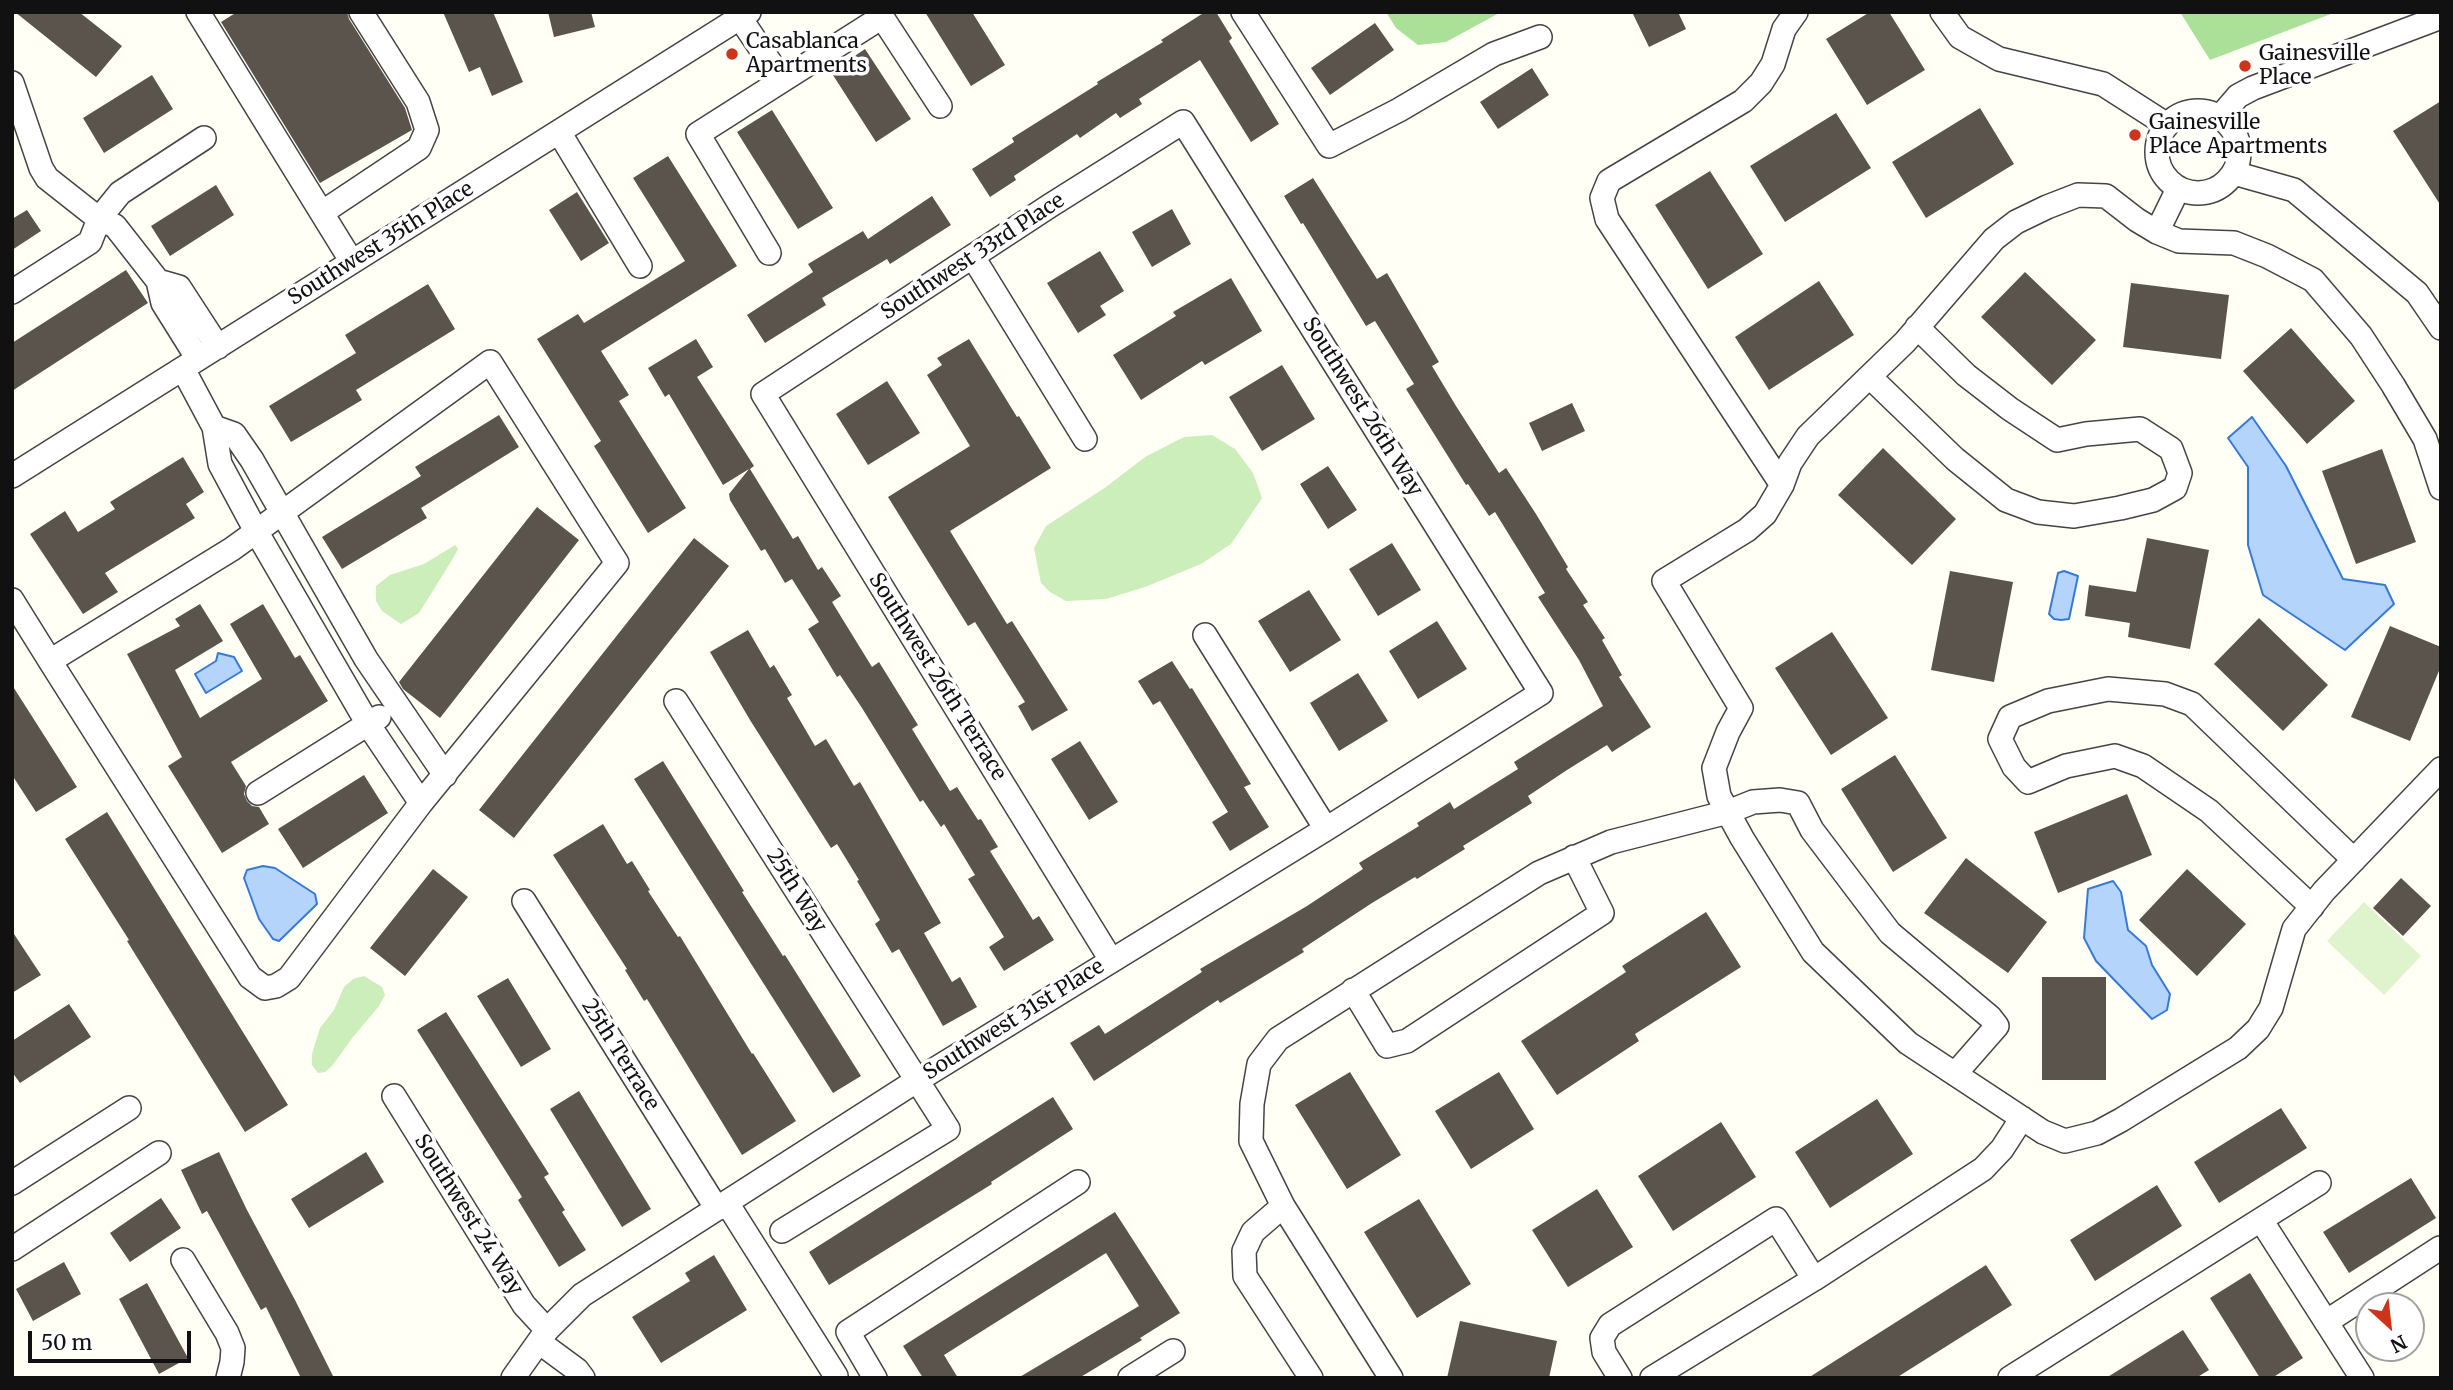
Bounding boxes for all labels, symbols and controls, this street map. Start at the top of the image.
place label: Casablanca Apartments [746,29,867,79]
place label: Gainesville Place [2259,41,2370,91]
marker: Casablanca Apartments [724,46,740,62]
marker: Gainesville Place [2237,58,2253,74]
place label: Gainesville Place Apartments [2149,110,2327,160]
marker: Gainesville Place Apartments [2127,127,2143,143]
street label: Southwest 35th Place [284,177,478,311]
street label: Southwest 33rd Place [877,188,1069,326]
street label: Southwest 26th Way [1297,313,1427,501]
street label: Southwest 26th Terrace [863,569,1011,785]
street label: 25th Way [761,845,831,937]
street label: Southwest 31st Place [919,954,1109,1086]
street label: 25th Terrace [576,995,664,1115]
street label: Southwest 24 Way [408,1130,528,1300]
north arrow [2355,1292,2425,1362]
scale bar [32,1316,194,1360]
text: 50 m [41,1329,92,1356]
text: N [2386,1330,2411,1358]

